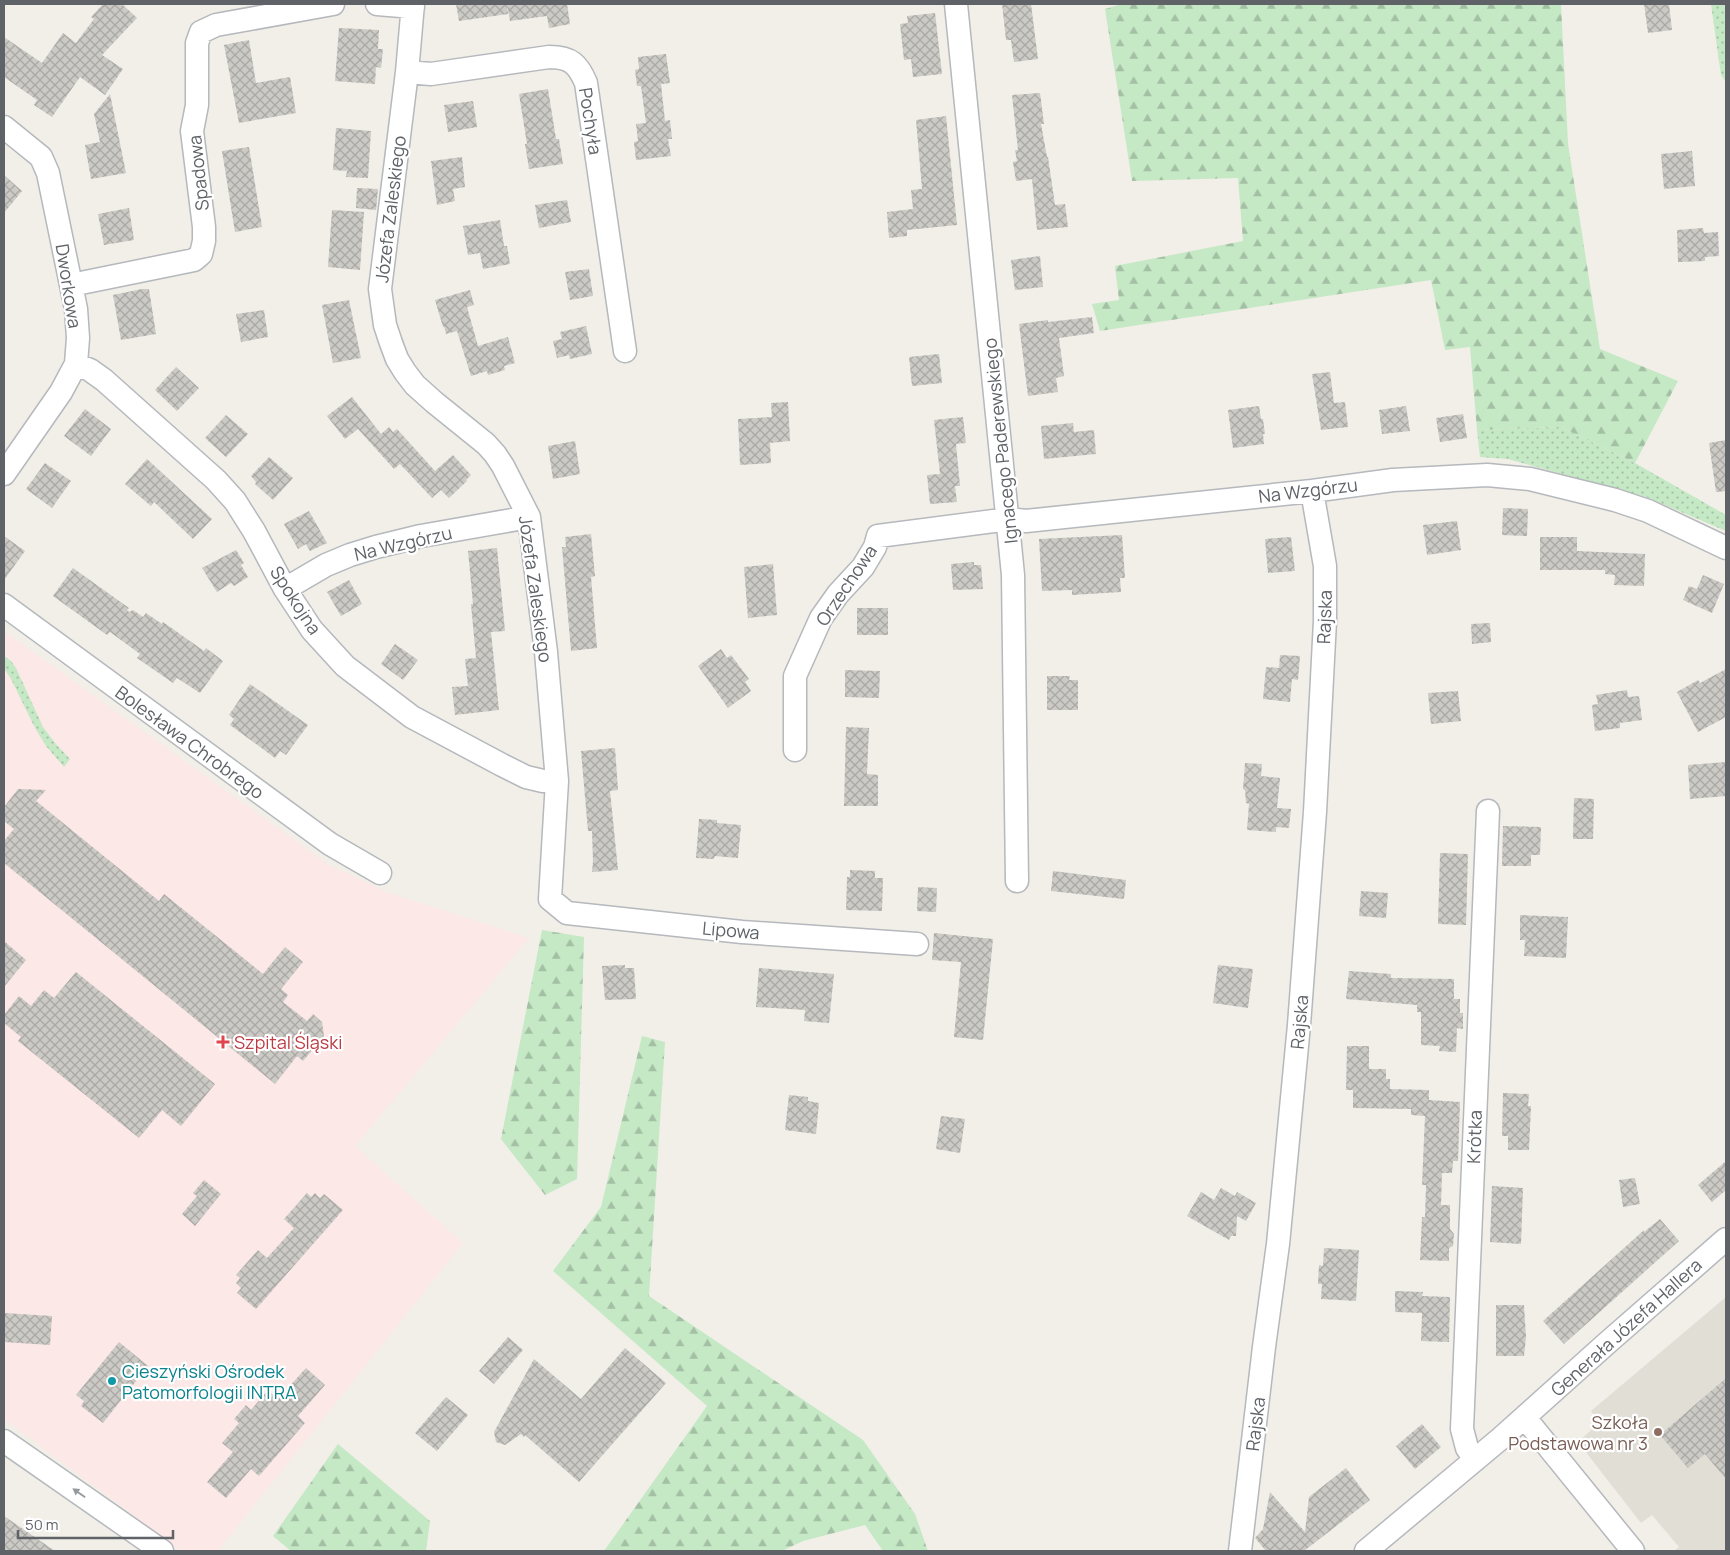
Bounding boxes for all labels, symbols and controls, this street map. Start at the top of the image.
street label: Pochyła [574,86,608,156]
street label: Spadowa [182,134,214,212]
street label: Józefa Zaleskiego [369,134,411,284]
street label: Dworkowa [50,242,88,330]
street label: Ignacego Paderewskiego [977,337,1023,545]
street label: Na Wzgórzu [1257,472,1359,508]
street label: Józefa Zaleskiego [514,514,558,664]
street label: Na Wzgórzu [352,520,454,566]
street label: Orzechowa [810,540,882,630]
street label: Spokojna [265,561,327,639]
street label: Rajska [1311,589,1337,645]
street label: Bolesława Chrobrego [111,680,269,804]
street label: Lipowa [701,916,761,944]
street label: Rajska [1285,994,1313,1050]
place label: Szpital Śląski [234,1030,342,1054]
marker: Szpital Śląski [216,1035,230,1049]
street label: Krótka [1461,1110,1487,1164]
street label: Generała Józefa Hallera [1545,1253,1707,1401]
place label: Cieszyński Ośrodek Patomorfologii INTRA [122,1359,297,1404]
marker: Cieszyński Ośrodek Patomorfologii INTRA [106,1375,118,1387]
street label: Rajska [1240,1396,1270,1452]
place label: Szkoła Podstawowa nr 3 [1508,1410,1648,1455]
marker: Szkoła Podstawowa nr 3 [1652,1426,1664,1438]
one-way arrow [72,1488,86,1498]
scale bar [18,1508,172,1540]
text: 50 m [25,1514,59,1535]

